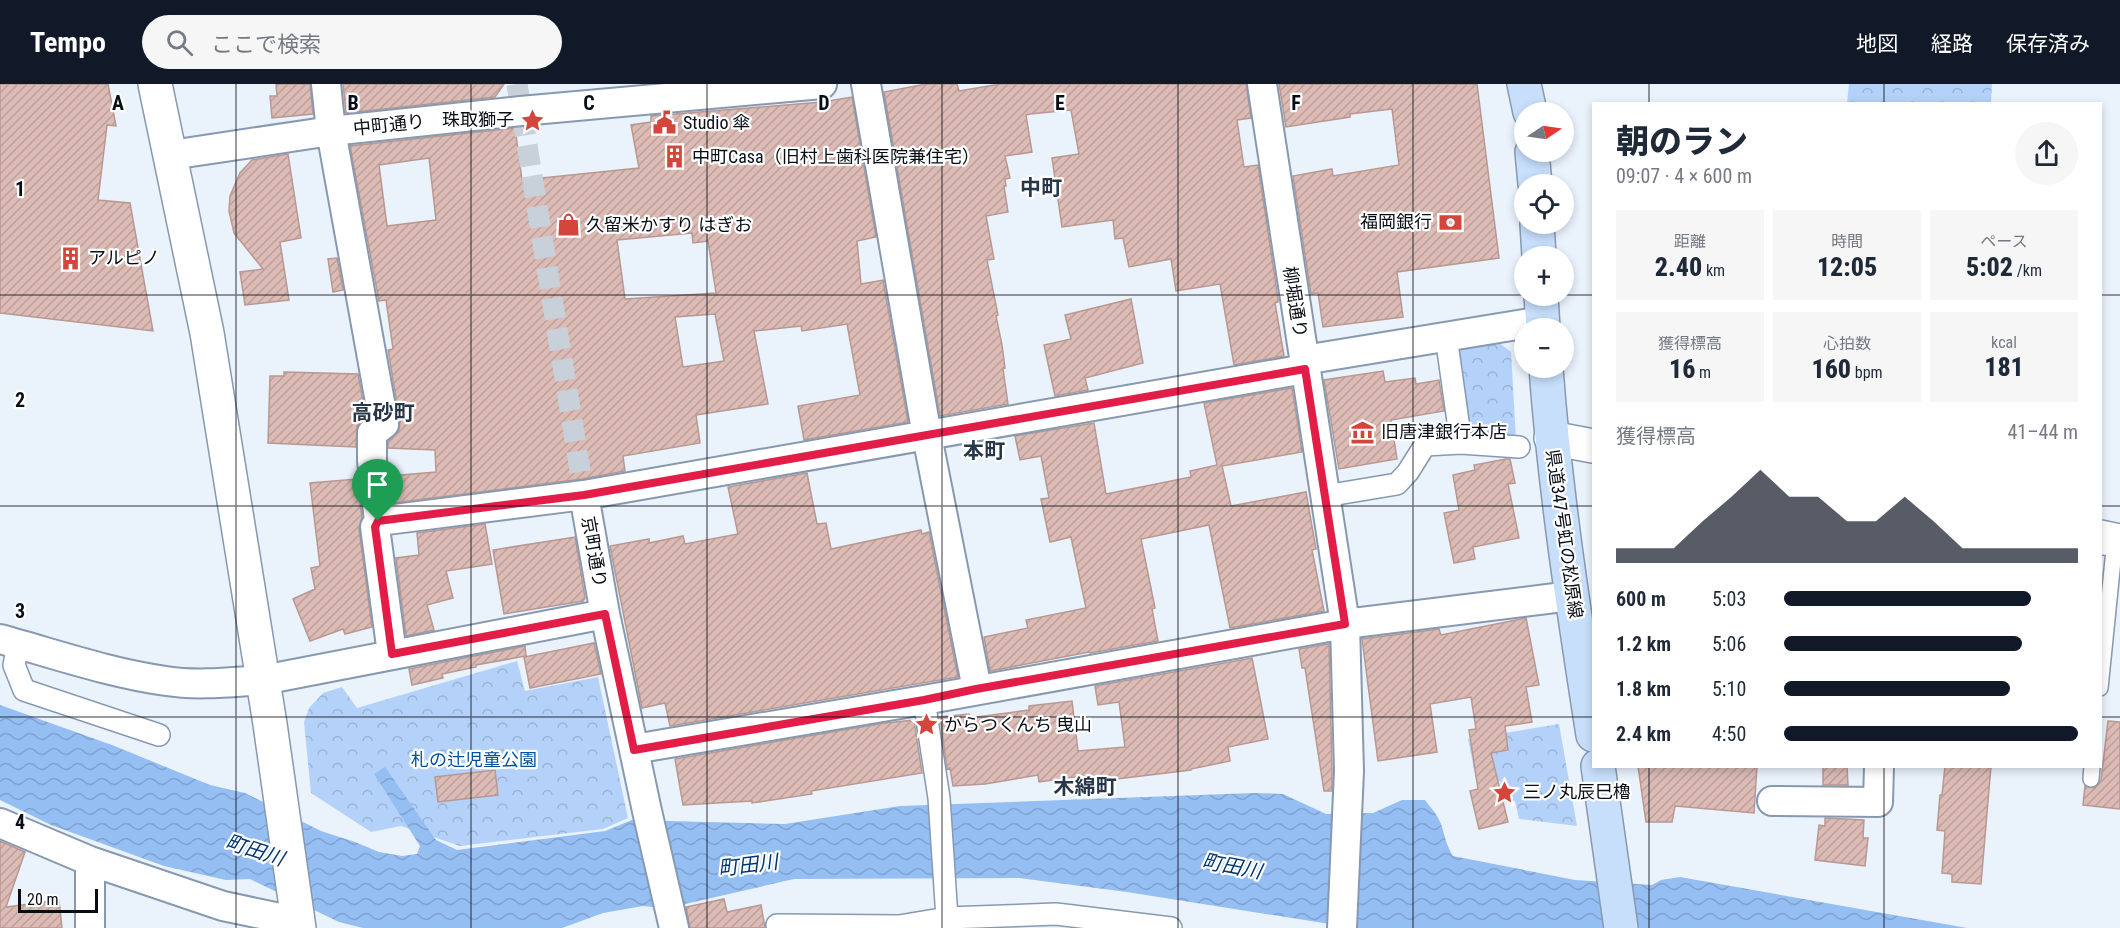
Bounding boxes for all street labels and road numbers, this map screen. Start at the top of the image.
street label: 中町通り [352,110,426,139]
street label: 柳堀通り [1279,265,1311,339]
street label: 県道347号虹の松原線 [1542,448,1587,620]
street label: 京町通り [578,515,611,589]

